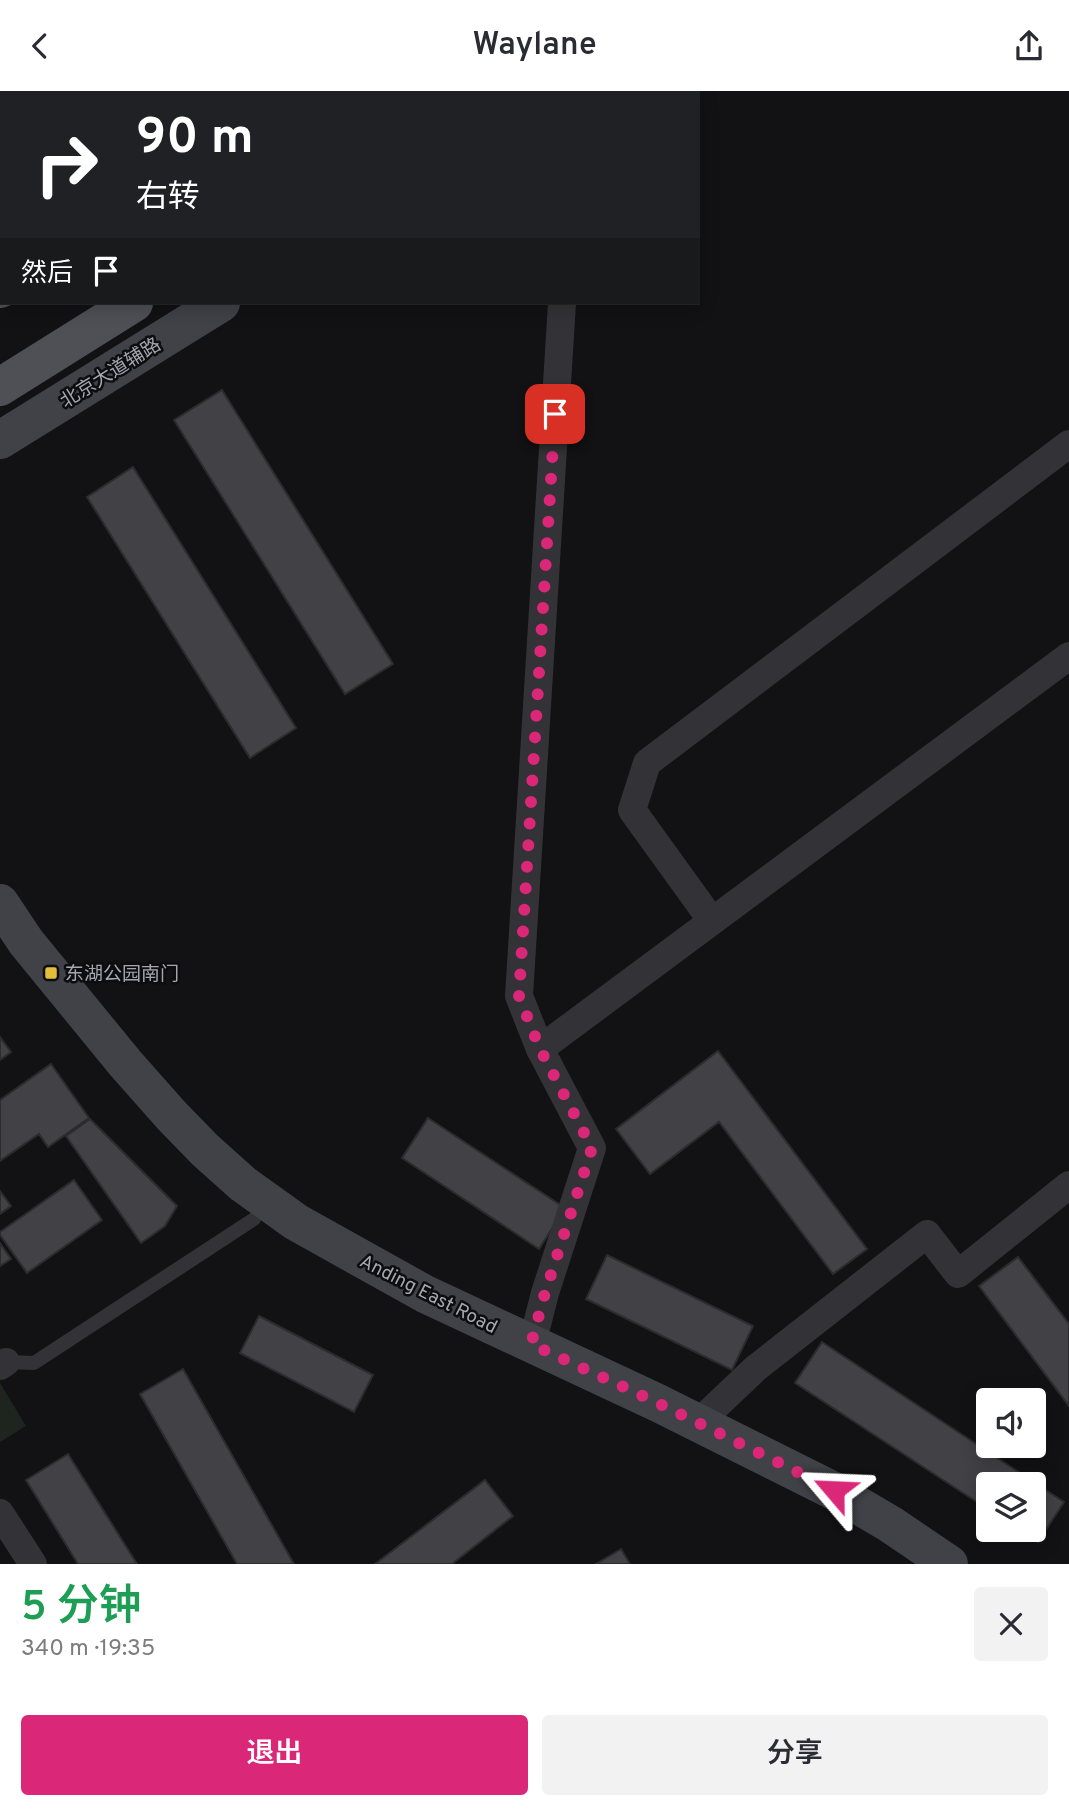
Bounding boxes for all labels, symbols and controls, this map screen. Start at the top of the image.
text: Waylane [472,26,597,66]
icon: back [21,27,59,65]
icon: share [1010,27,1048,65]
text: 90 m [136,109,254,171]
icon: right [21,119,112,210]
text: 右转 [136,179,200,219]
icon: arrive [87,252,125,290]
text: 然后 [21,258,73,291]
street label: 北京大道辅路 [56,333,166,414]
pin [525,384,585,444]
icon: arrive [536,395,574,433]
place label: 东湖公园南门 [65,963,179,987]
marker: 东湖公园南门 [43,965,59,981]
street label: Anding East Road [355,1250,501,1340]
map controls [976,1388,1046,1542]
button: sound [976,1388,1046,1458]
position arrow [797,1453,871,1527]
button: layers [976,1472,1046,1542]
text: 5 分钟 [21,1582,141,1635]
button: close [974,1587,1048,1661]
text: 340 m · 19:35 [21,1635,155,1664]
button: 退出 [21,1715,528,1795]
button: 分享 [542,1715,1048,1795]

